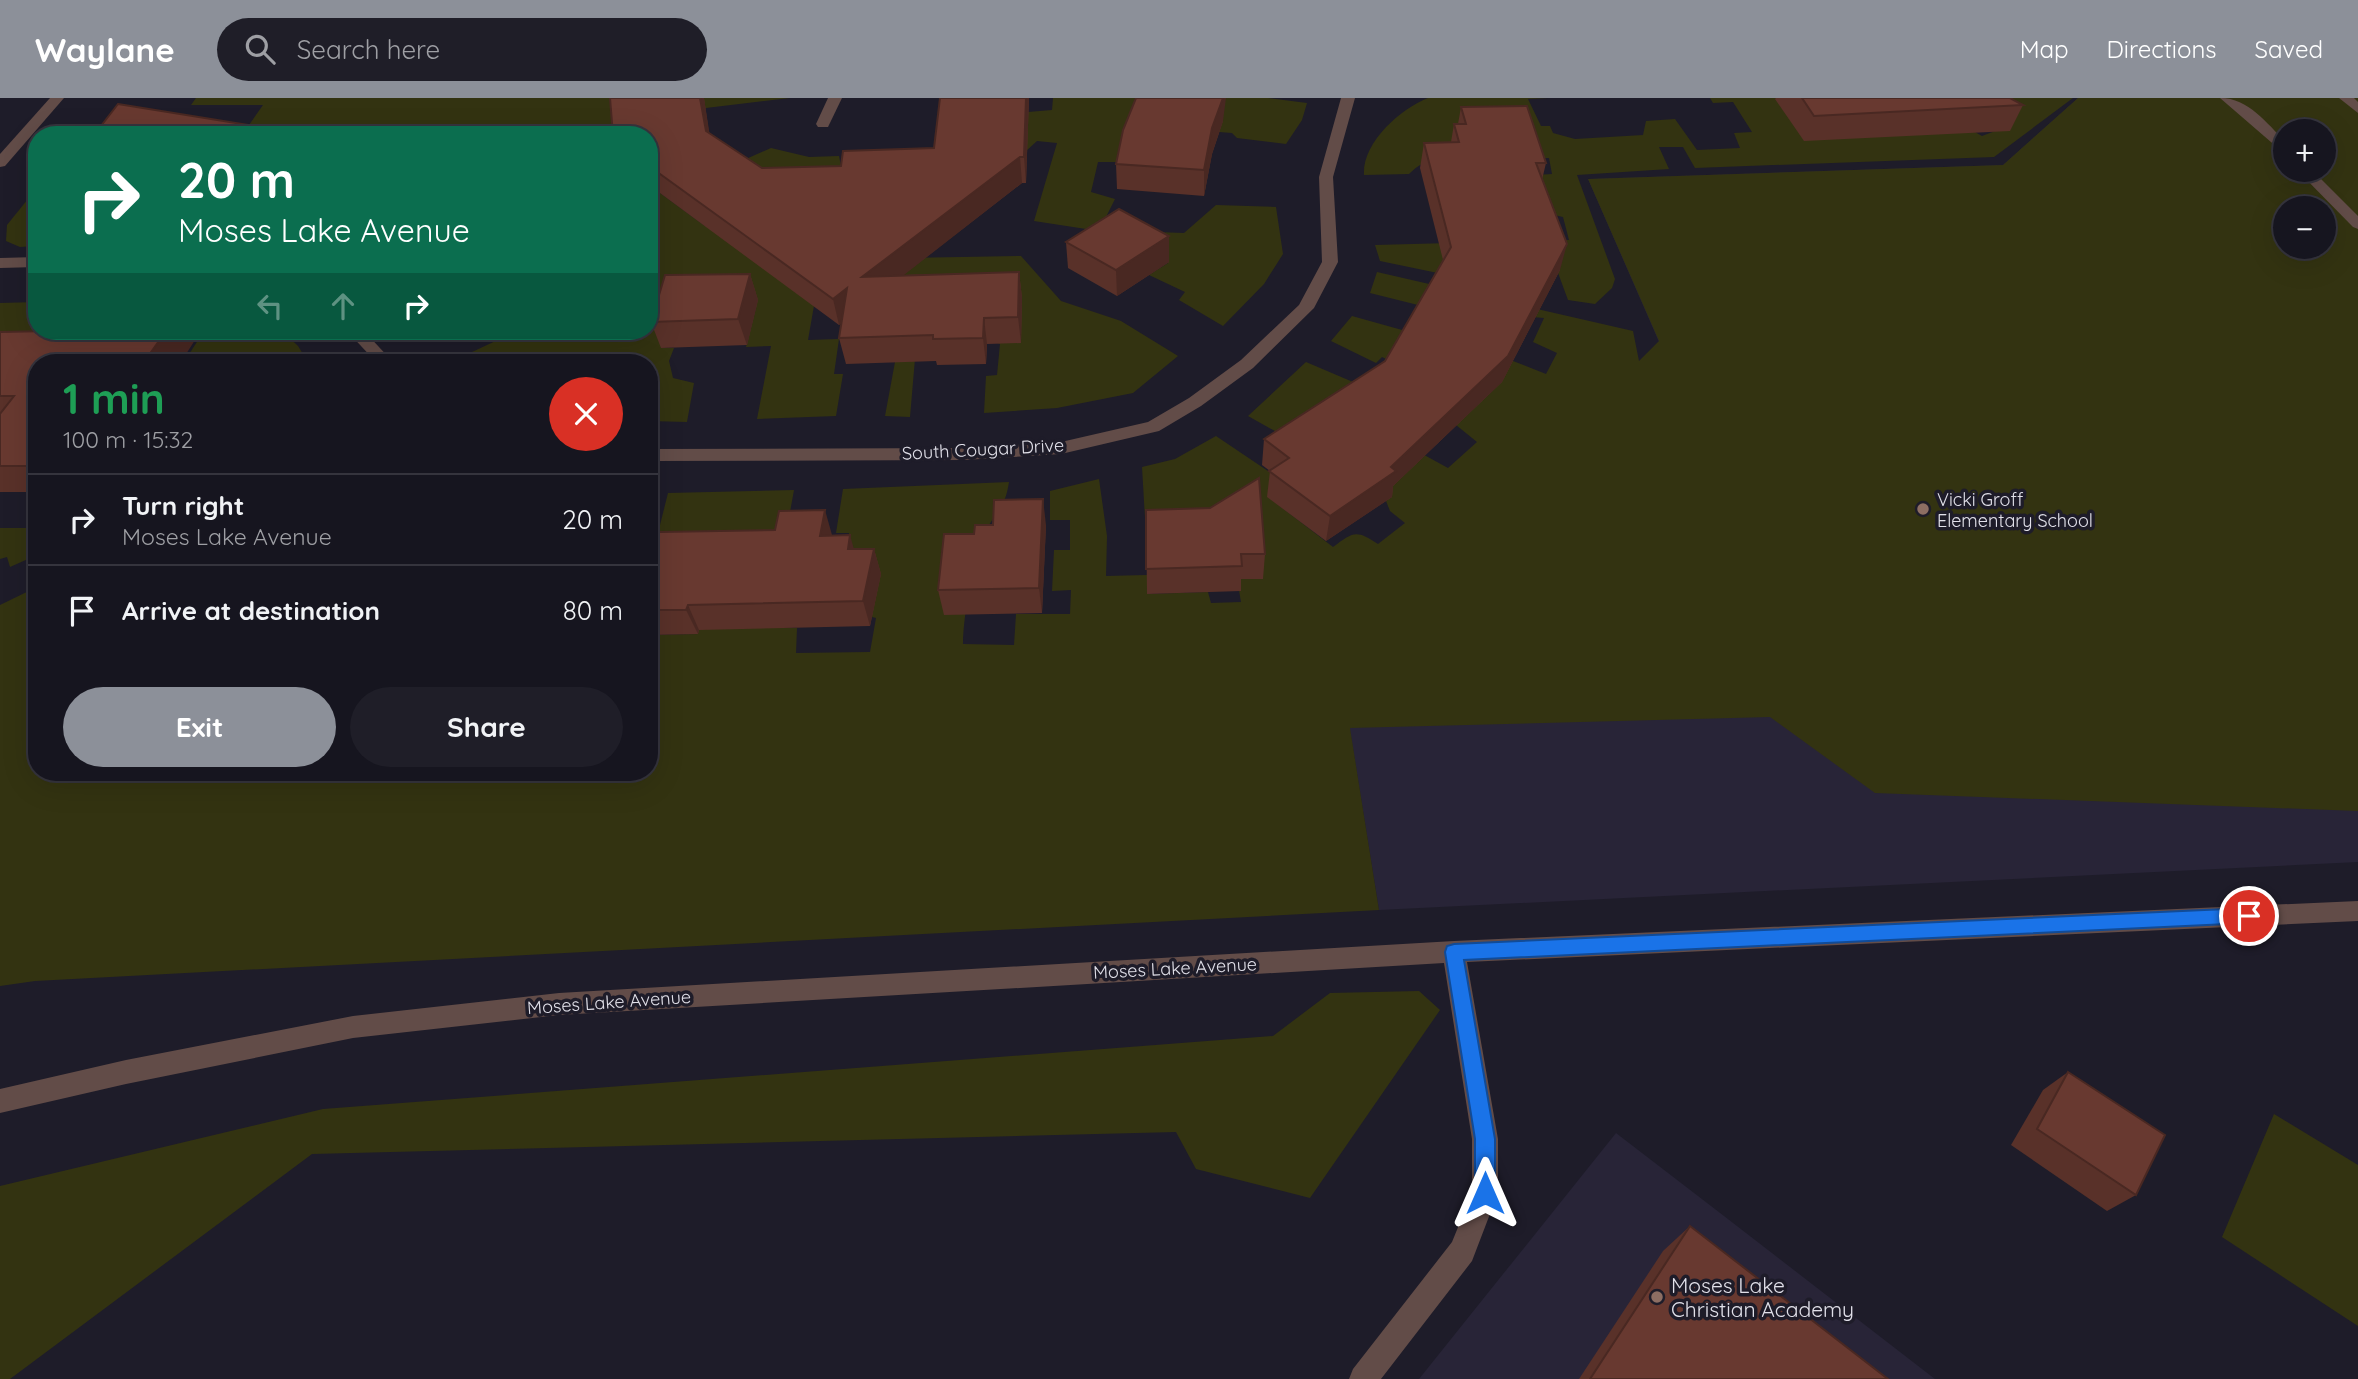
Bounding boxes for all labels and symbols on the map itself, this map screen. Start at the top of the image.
street label: South Cougar Drive [901,433,1065,465]
place label: Vicki Groff Elementary School [1937,488,2093,532]
marker: Vicki Groff Elementary School [1915,501,1931,517]
pin [2219,886,2279,946]
street label: Moses Lake Avenue [1092,952,1258,984]
street label: Moses Lake Avenue [526,985,692,1019]
position arrow [1448,1156,1522,1230]
place label: Moses Lake Christian Academy [1671,1272,1854,1322]
marker: Moses Lake Christian Academy [1649,1289,1665,1305]

